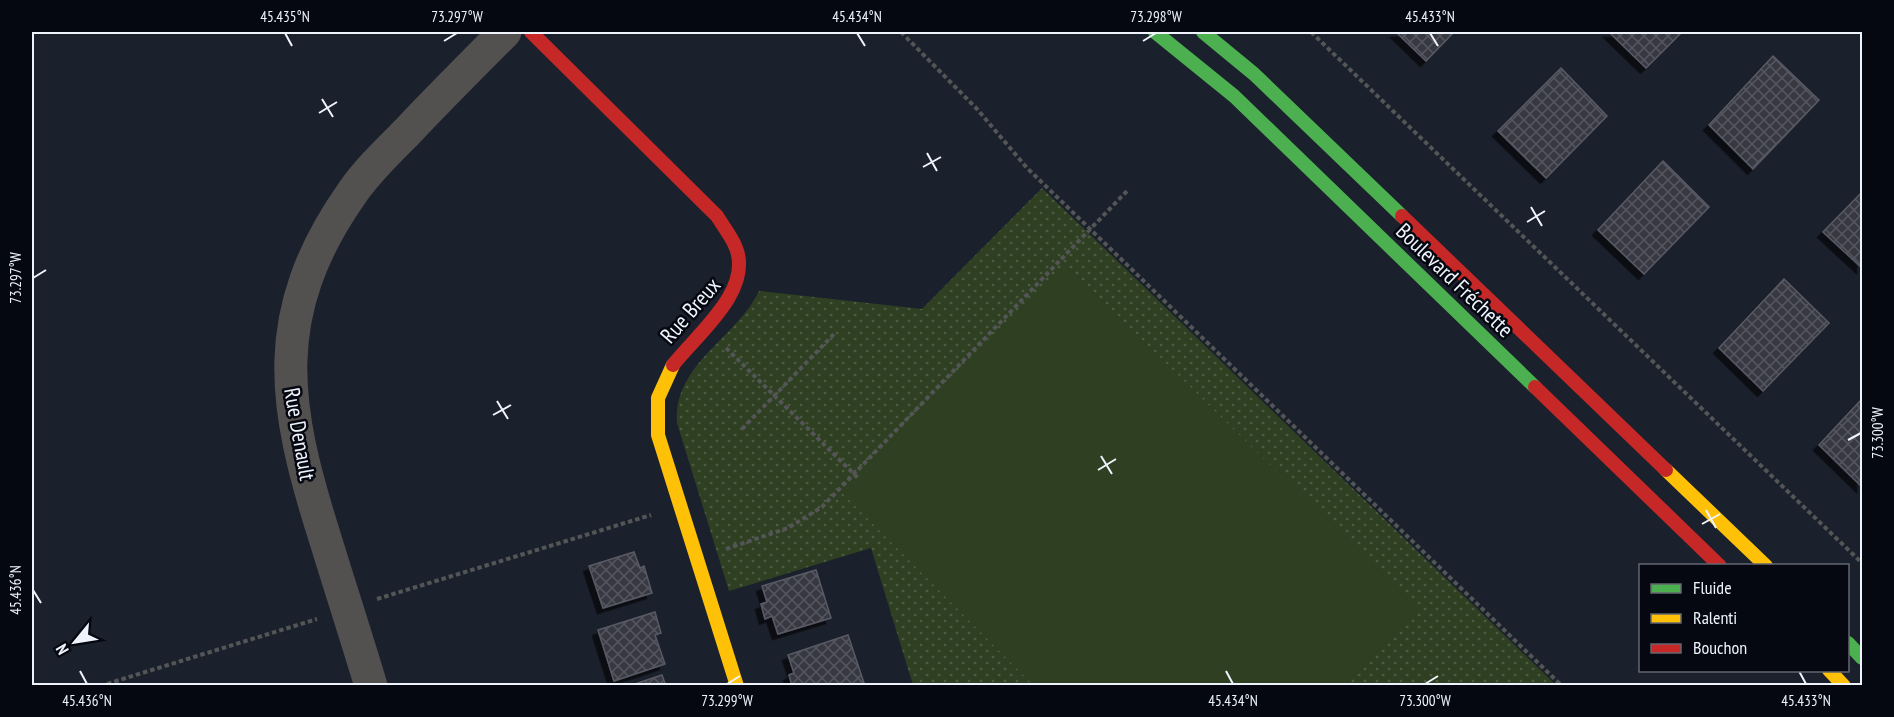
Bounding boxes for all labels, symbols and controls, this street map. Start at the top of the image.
text: 45.435°N [260,7,310,26]
text: 73.297°W [431,7,483,26]
text: 45.434°N [832,7,882,26]
text: 73.298°W [1130,7,1182,26]
text: 45.433°N [1405,7,1455,26]
street label: Boulevard Fréchette [1390,217,1520,343]
text: 73.297°W [6,252,25,304]
street label: Rue Breux [654,271,726,349]
street label: Rue Denault [278,385,322,483]
text: 73.300°W [1868,407,1887,459]
legend [1639,564,1849,672]
text: 45.436°N [6,565,25,615]
text: Fluide [1693,576,1732,599]
text: Ralenti [1693,606,1737,629]
north arrow [45,612,105,672]
text: Bouchon [1693,636,1747,659]
text: N [51,641,73,658]
text: 45.436°N [62,691,112,710]
text: 73.299°W [701,691,753,710]
text: 45.434°N [1208,691,1258,710]
text: 73.300°W [1399,691,1451,710]
text: 45.433°N [1781,691,1831,710]

